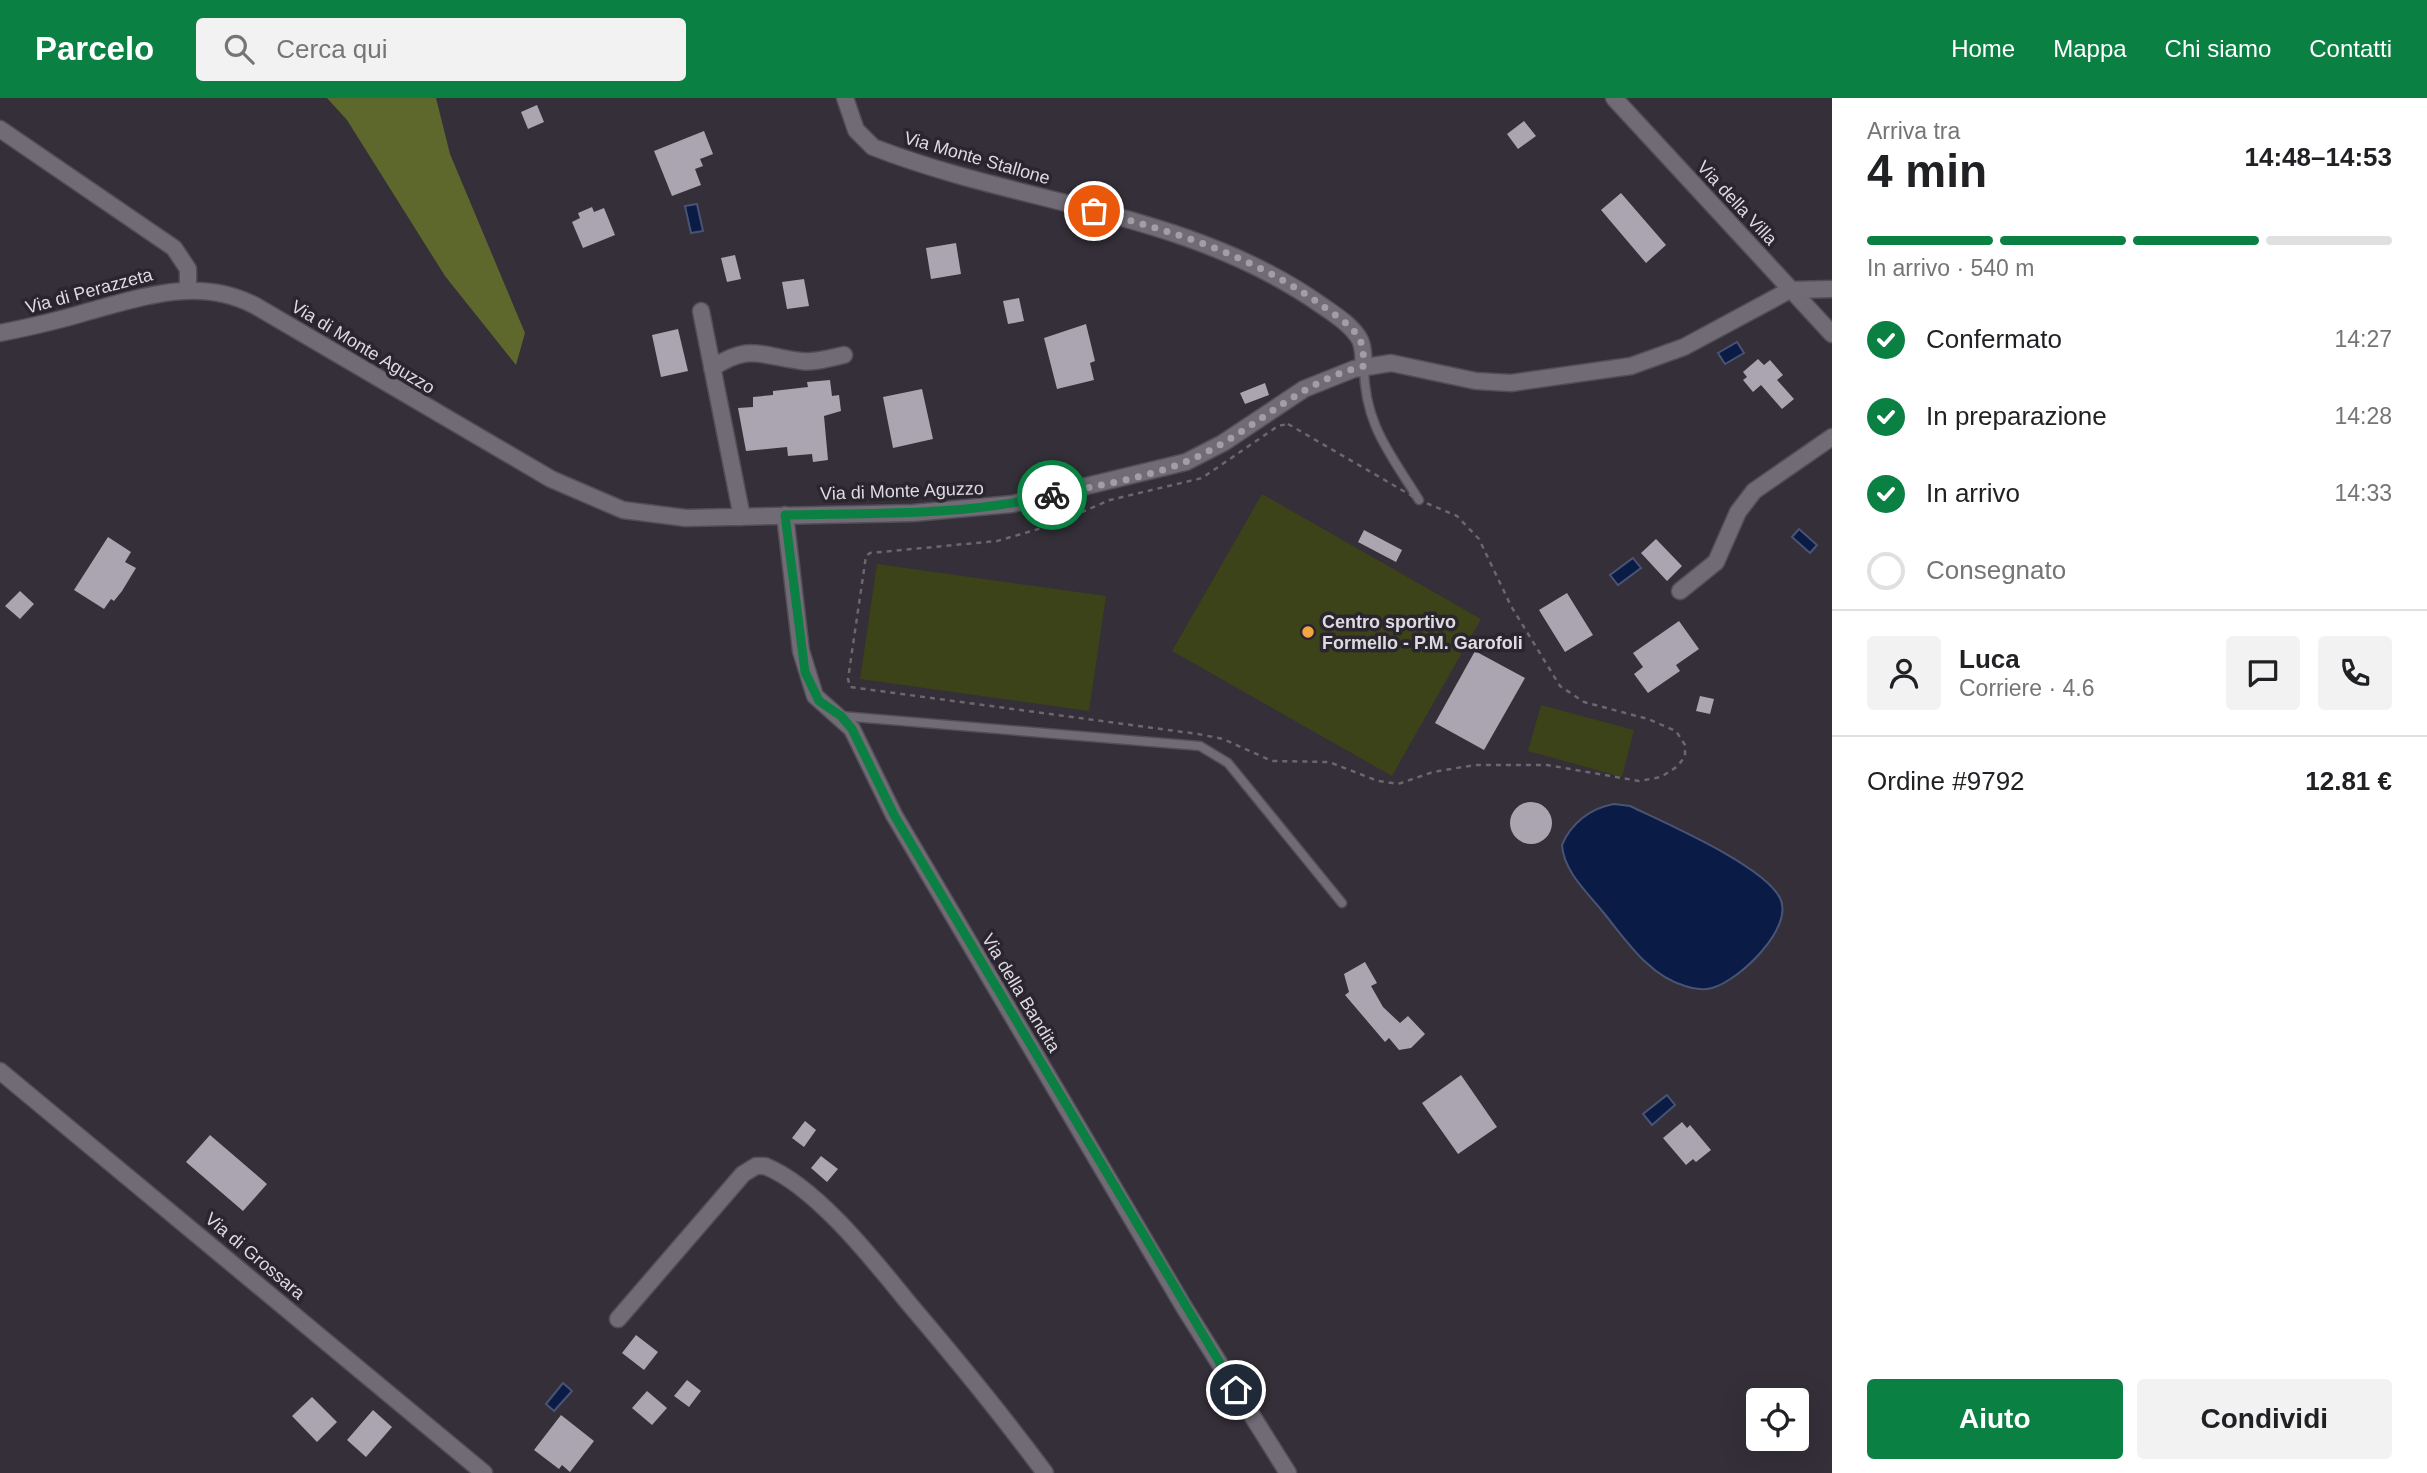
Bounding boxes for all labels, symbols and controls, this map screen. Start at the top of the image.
search box [196,18,686,81]
text: Parcelo [35,30,154,67]
icon: search [220,30,258,68]
text: Cerca qui [276,34,388,64]
text: Home [1951,35,2015,62]
text: Mappa [2053,35,2127,62]
text: Chi siamo [2165,35,2271,62]
text: Contatti [2309,35,2392,62]
text: Arriva tra [1867,118,1960,144]
street label: Via Monte Stallone [902,128,1052,188]
text: 14:48–14:53 [2245,142,2392,172]
text: 4 min [1867,145,1987,197]
street label: Via della Villa [1693,157,1782,250]
pin [1064,181,1124,241]
icon: bag [1075,192,1113,230]
text: In arrivo · 540 m [1867,255,2034,281]
street label: Via di Perazzeta [23,264,156,318]
street label: Via di Monte Aguzzo [288,296,438,398]
icon: check [1867,321,1905,359]
text: Confermato [1926,324,2062,354]
text: 14:27 [2334,326,2392,352]
icon: check [1867,398,1905,436]
text: In preparazione [1926,401,2107,431]
text: 14:28 [2334,403,2392,429]
courier [1017,460,1087,530]
icon: check [1867,475,1905,513]
icon: bike [1033,476,1071,514]
street label: Via di Monte Aguzzo [820,478,984,504]
text: In arrivo [1926,478,2020,508]
text: 14:33 [2334,480,2392,506]
text: Consegnato [1926,555,2066,585]
place label: Centro sportivo Formello - P.M. Garofoli [1322,612,1523,653]
marker: Centro sportivo Formello - P.M. Garofoli [1300,624,1316,640]
button: person [1867,636,1941,710]
button: chat [2226,636,2300,710]
button: phone [2318,636,2392,710]
text: Luca [1959,644,2020,674]
text: Corriere · 4.6 [1959,675,2094,701]
text: Ordine #9792 [1867,766,2025,796]
text: 12.81 € [2305,766,2392,796]
street label: Via della Bandita [978,930,1065,1057]
street label: Via di Grossara [201,1209,310,1304]
pin [1206,1360,1266,1420]
icon: home [1217,1371,1255,1409]
button: Aiuto [1867,1379,2123,1459]
button: Condividi [2137,1379,2392,1459]
map controls [1746,1388,1809,1451]
button: locate [1746,1388,1809,1451]

